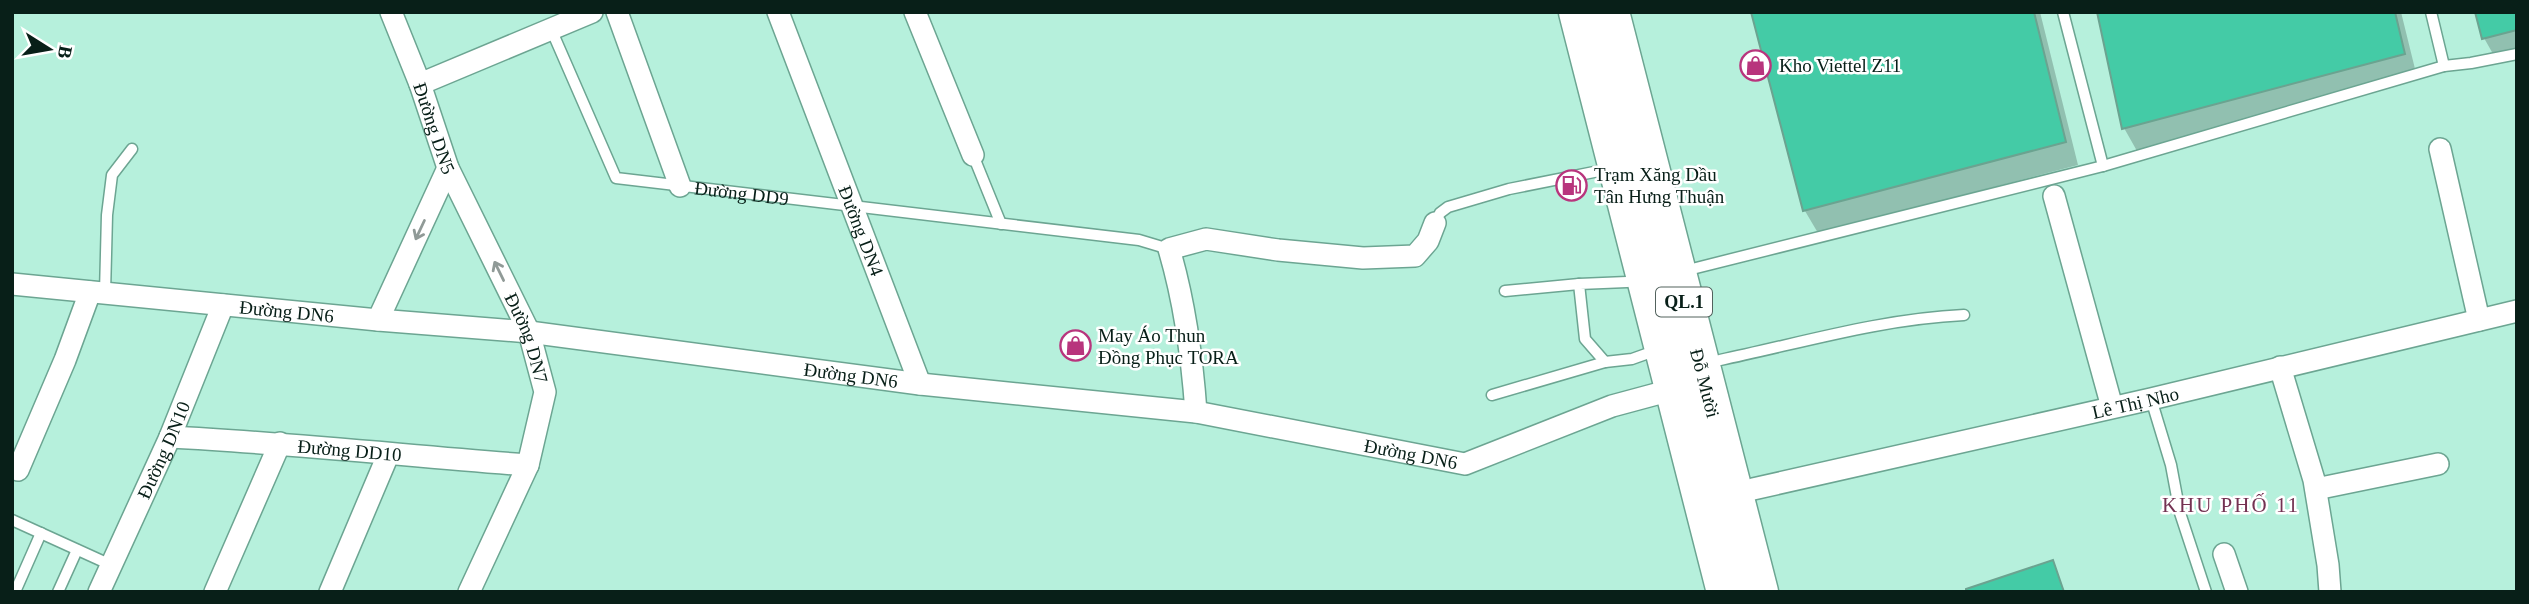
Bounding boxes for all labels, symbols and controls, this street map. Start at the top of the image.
north arrow [14,14,84,84]
text: B [54,44,77,61]
shop icon: Kho Viettel Z11 [1739,48,1773,82]
place label: Kho Viettel Z11 [1779,55,1901,76]
street label: Đường DN5 [409,80,459,178]
place label: Trạm Xăng Dầu Tân Hưng Thuận [1594,164,1725,207]
fuel station icon: Trạm Xăng Dầu Tân Hưng Thuận [1554,168,1588,202]
street label: Đường DD9 [693,177,790,209]
street label: Đường DN4 [834,183,888,279]
one-way arrow [413,219,426,240]
one-way arrow [492,261,505,282]
road number: QL.1 [1656,288,1712,316]
street label: Đường DN7 [500,289,552,385]
street label: Đường DN6 [238,296,335,327]
place label: May Áo Thun Đồng Phục TORA [1098,325,1239,368]
shop icon: May Áo Thun Đồng Phục TORA [1058,329,1092,363]
street label: Đỗ Mười [1686,346,1724,420]
street label: Đường DN6 [802,359,899,392]
street label: Lê Thị Nho [2090,383,2181,423]
street label: Đường DN10 [133,398,194,502]
street label: Đường DN6 [1362,435,1459,473]
street label: Đường DD10 [297,436,402,465]
district label: KHU PHỐ 11 [2162,493,2300,517]

